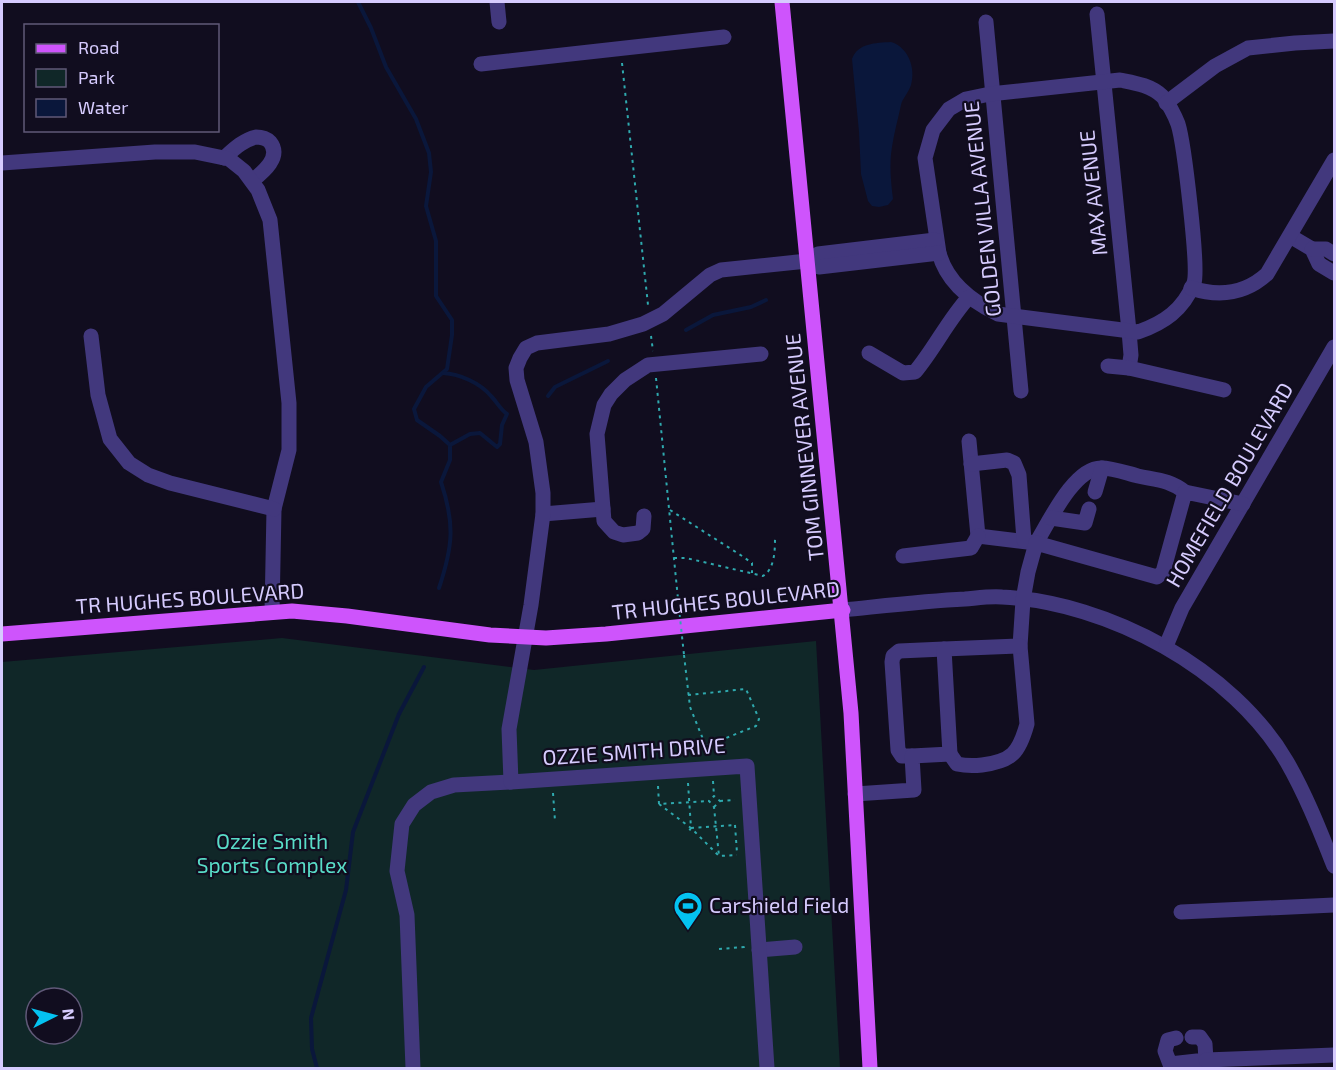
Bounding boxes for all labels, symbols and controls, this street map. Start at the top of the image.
legend [24,24,219,132]
text: Road [78,36,119,58]
text: Park [78,66,115,88]
text: Water [78,96,128,118]
street label: GOLDEN VILLA AVENUE [958,100,1005,318]
street label: MAX AVENUE [1073,129,1112,257]
street label: TOM GINNEVER AVENUE [779,332,828,562]
street label: HOMEFIELD BOULEVARD [1160,378,1297,591]
street label: TR HUGHES BOULEVARD [611,575,841,624]
street label: TR HUGHES BOULEVARD [75,577,305,618]
street label: OZZIE SMITH DRIVE [542,732,726,769]
park label: Ozzie Smith Sports Complex [197,828,347,877]
sports icon: Carshield Field [672,890,704,932]
place label: Carshield Field [709,892,849,917]
north arrow [24,986,84,1046]
text: N [59,1008,79,1021]

